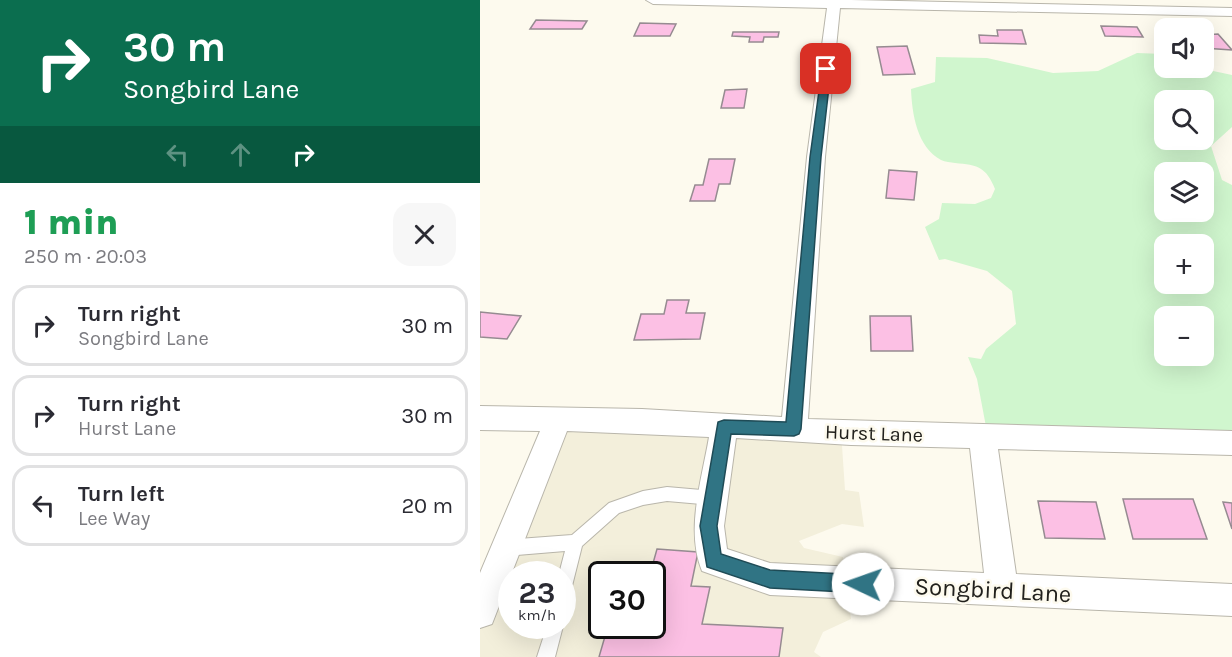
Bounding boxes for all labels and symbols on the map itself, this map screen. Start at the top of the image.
pin [800,43,851,94]
street label: Hurst Lane [825,420,923,447]
position arrow [831,552,895,616]
speed limit sign: 30 [588,561,666,639]
street label: Songbird Lane [914,572,1072,608]

